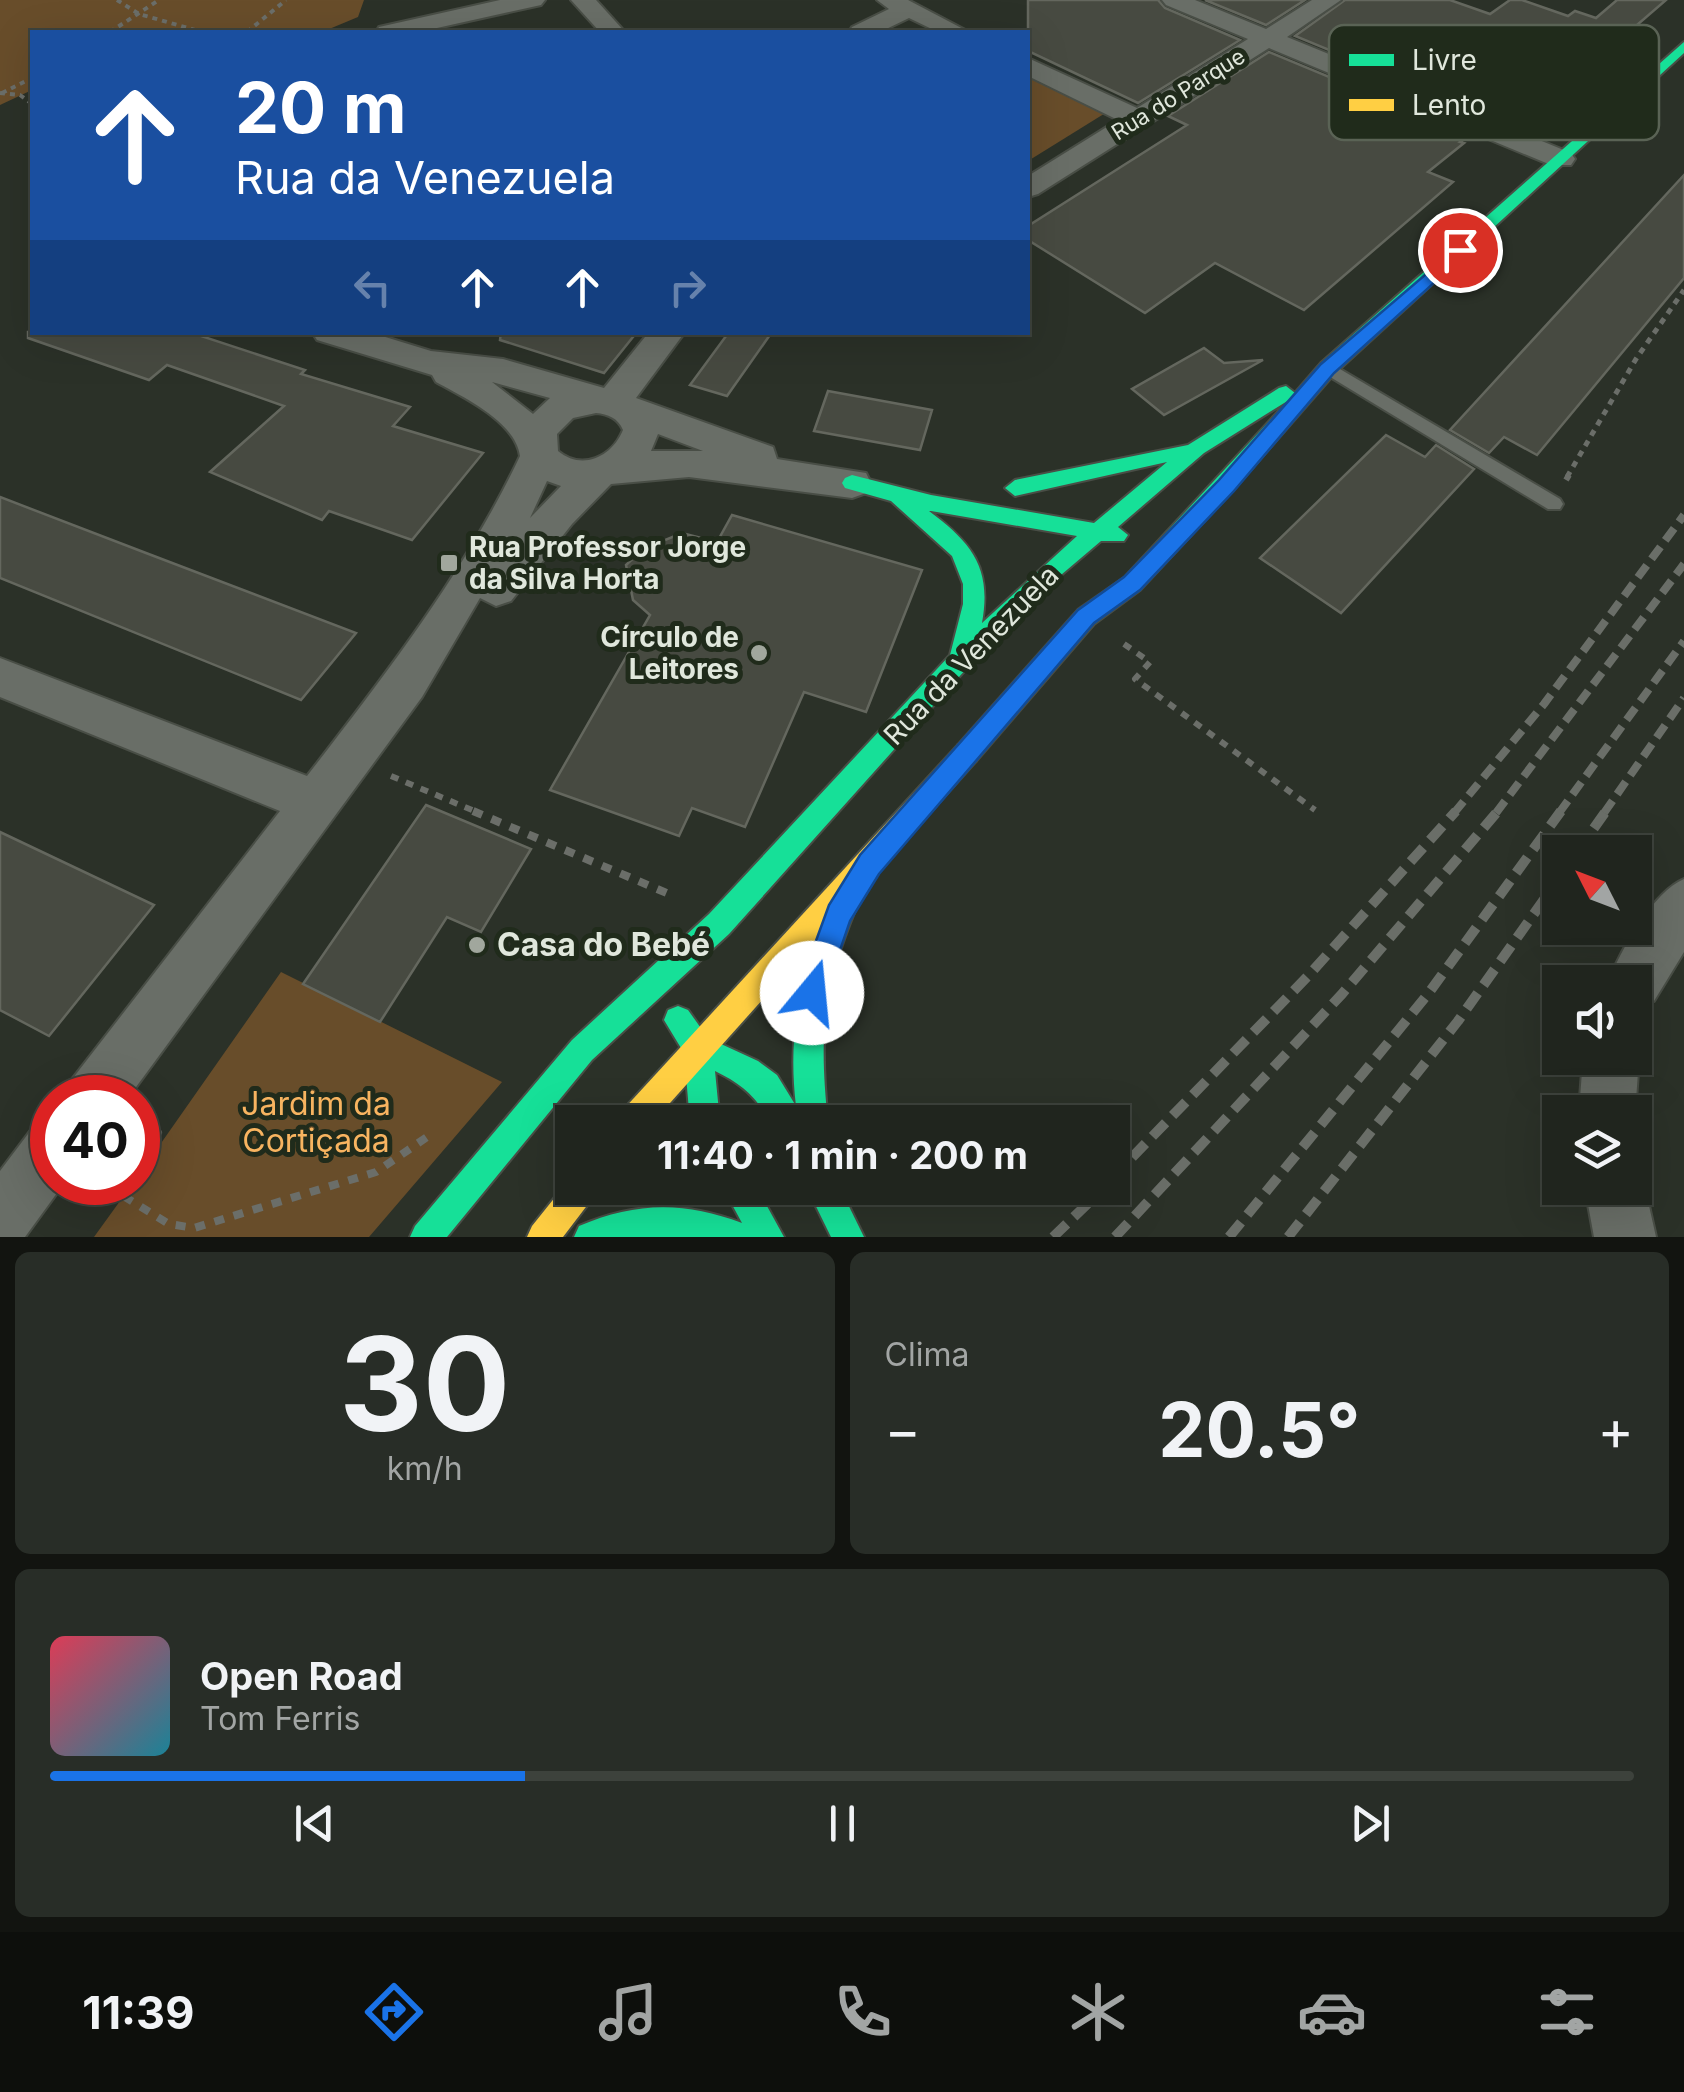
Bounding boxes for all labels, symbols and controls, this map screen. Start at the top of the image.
legend [1329,25,1659,140]
street label: Rua do Parque [1107,43,1249,145]
text: Livre [1412,43,1477,77]
text: 20 m [235,65,407,150]
icon: ahead [70,70,200,200]
text: Lento [1412,88,1486,122]
text: Rua da Venezuela [235,150,615,205]
pin [1418,208,1503,293]
icon: arrive [1433,223,1488,278]
icon: left [345,260,400,315]
icon: ahead [450,260,505,315]
icon: ahead [555,260,610,315]
icon: right [660,260,715,315]
place label: Rua Professor Jorge da Silva Horta [469,530,746,596]
marker: Rua Professor Jorge da Silva Horta [438,552,460,574]
street label: Rua da Venezuela [877,558,1065,752]
place label: Círculo de Leitores [600,620,739,686]
marker: Círculo de Leitores [748,642,770,664]
north arrow [1542,835,1652,945]
map controls [1542,835,1652,1205]
place label: Casa do Bebé [497,925,710,964]
marker: Casa do Bebé [466,934,488,956]
position arrow [760,941,864,1045]
button: sound [1542,965,1652,1075]
speed limit sign: 40 [30,1075,160,1205]
park label: Jardim da Cortiçada [241,1084,391,1160]
button: layers [1542,1095,1652,1205]
text: 11:40 · 1 min · 200 m [657,1132,1028,1178]
text: 30 [339,1305,511,1462]
text: Clima [885,1335,969,1374]
text: 20.5° [1158,1384,1360,1475]
text: − [885,1397,921,1463]
text: + [1598,1397,1634,1463]
text: km/h [387,1449,463,1488]
text: Open Road [200,1653,403,1699]
text: Tom Ferris [200,1699,360,1738]
icon: previous [287,1796,342,1851]
icon: pause [815,1796,870,1851]
icon: next [1343,1796,1398,1851]
icon: directions [359,1977,429,2047]
icon: music [593,1977,663,2047]
icon: phone [828,1977,898,2047]
icon: climate [1063,1977,1133,2047]
icon: car [1297,1977,1367,2047]
icon: filters [1532,1977,1602,2047]
text: 11:39 [82,1985,194,2040]

